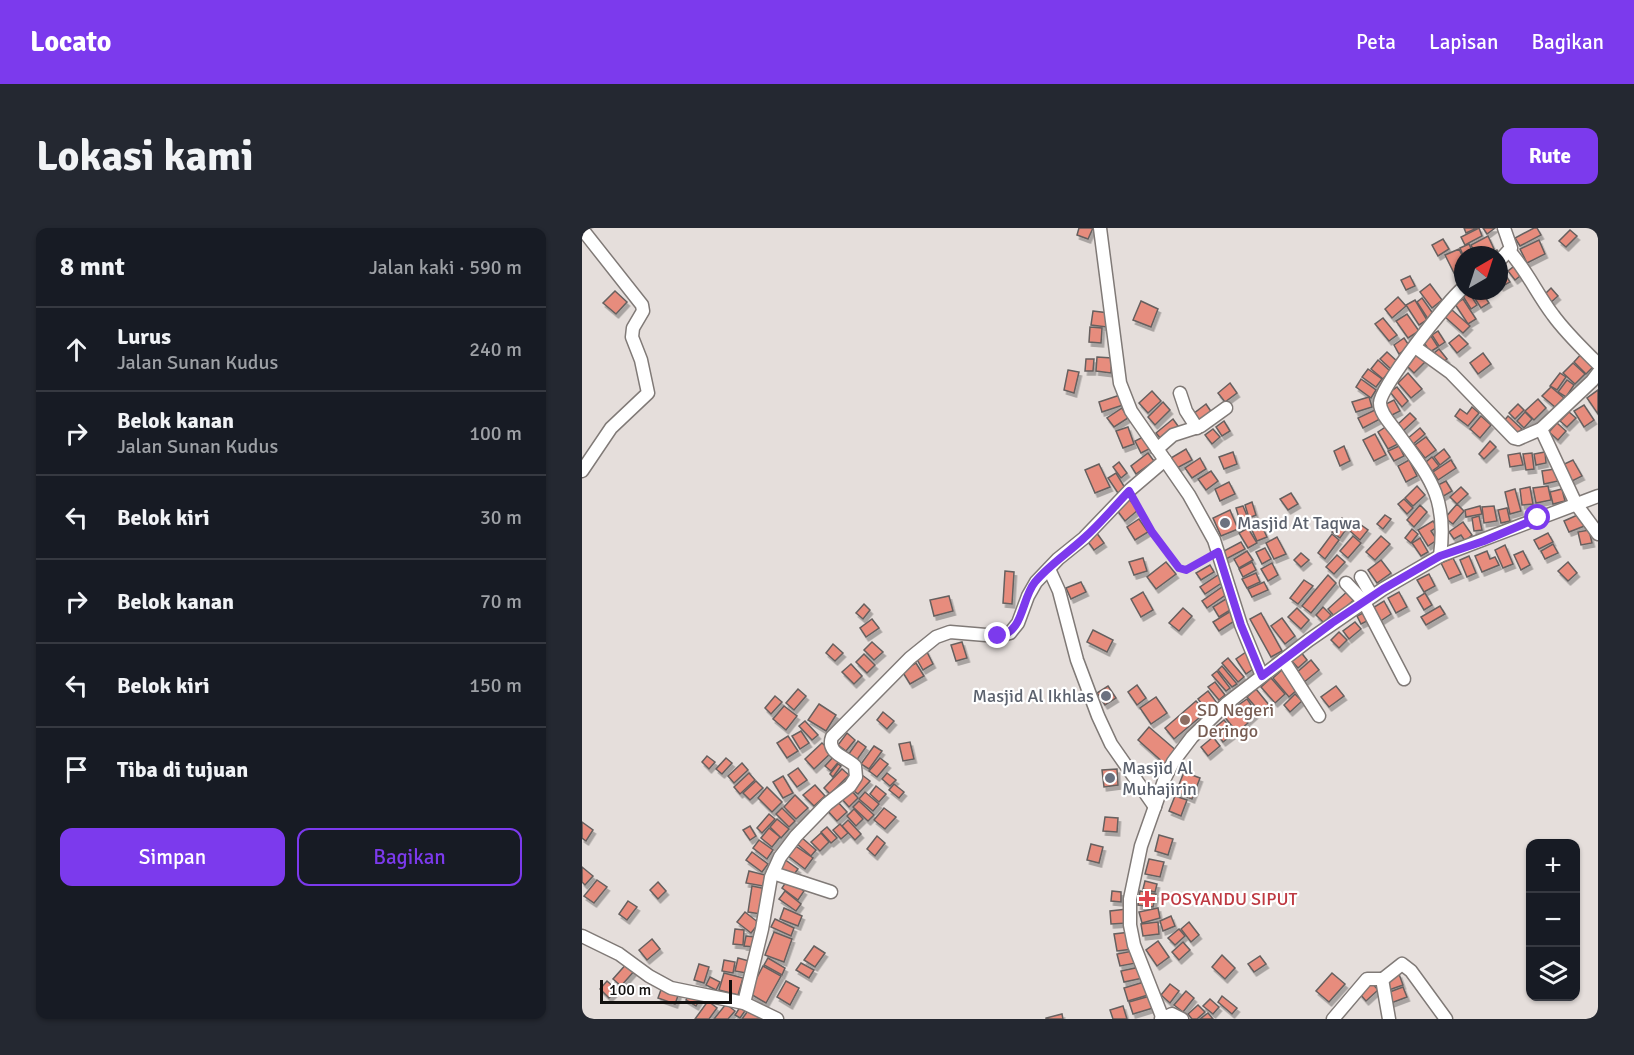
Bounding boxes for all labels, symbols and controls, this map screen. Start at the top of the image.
text: Locato [30,25,111,59]
text: Peta [1356,29,1396,55]
text: Lapisan [1429,29,1498,55]
text: Bagikan [1531,29,1604,55]
button: Rute [1502,128,1598,184]
text: Lokasi kami [36,131,254,182]
north arrow [1454,246,1508,300]
text: 8 mnt [60,251,125,283]
text: Jalan kaki · 590 m [369,255,522,280]
text: Lurus [117,323,171,350]
icon: ahead [60,333,93,366]
text: 240 m [469,337,522,362]
text: Jalan Sunan Kudus [117,350,278,375]
text: Belok kanan [117,407,234,434]
icon: right [60,417,93,450]
text: 100 m [469,421,522,446]
text: Jalan Sunan Kudus [117,434,278,459]
icon: left [60,501,93,534]
text: Belok kiri [117,504,210,531]
route start [1524,504,1550,530]
text: 30 m [480,505,522,530]
place label: Masjid At Taqwa [1237,512,1361,534]
marker: Masjid At Taqwa [1218,516,1232,530]
icon: right [60,585,93,618]
text: Belok kanan [117,588,234,615]
text: 70 m [480,589,522,614]
route end [984,622,1010,648]
icon: left [60,669,93,702]
text: Belok kiri [117,672,210,699]
text: 150 m [469,673,522,698]
place label: Masjid Al Ikhlas [973,685,1094,707]
marker: Masjid Al Ikhlas [1099,689,1113,703]
place label: SD Negeri Deringo [1197,699,1274,742]
marker: SD Negeri Deringo [1178,713,1192,727]
icon: arrive [60,753,93,786]
text: Tiba di tujuan [117,756,248,783]
place label: Masjid Al Muhajirin [1122,757,1197,800]
marker: Masjid Al Muhajirin [1103,771,1117,785]
button: Simpan [60,828,285,886]
button: Bagikan [297,828,522,886]
map controls [1526,839,1580,1001]
button: + [1526,839,1580,893]
place label: POSYANDU SIPUT [1160,888,1297,910]
marker: POSYANDU SIPUT [1138,890,1156,908]
button: − [1526,893,1580,947]
button: layers [1526,947,1580,1001]
scale bar [600,977,732,1004]
text: 100 m [609,980,651,1000]

